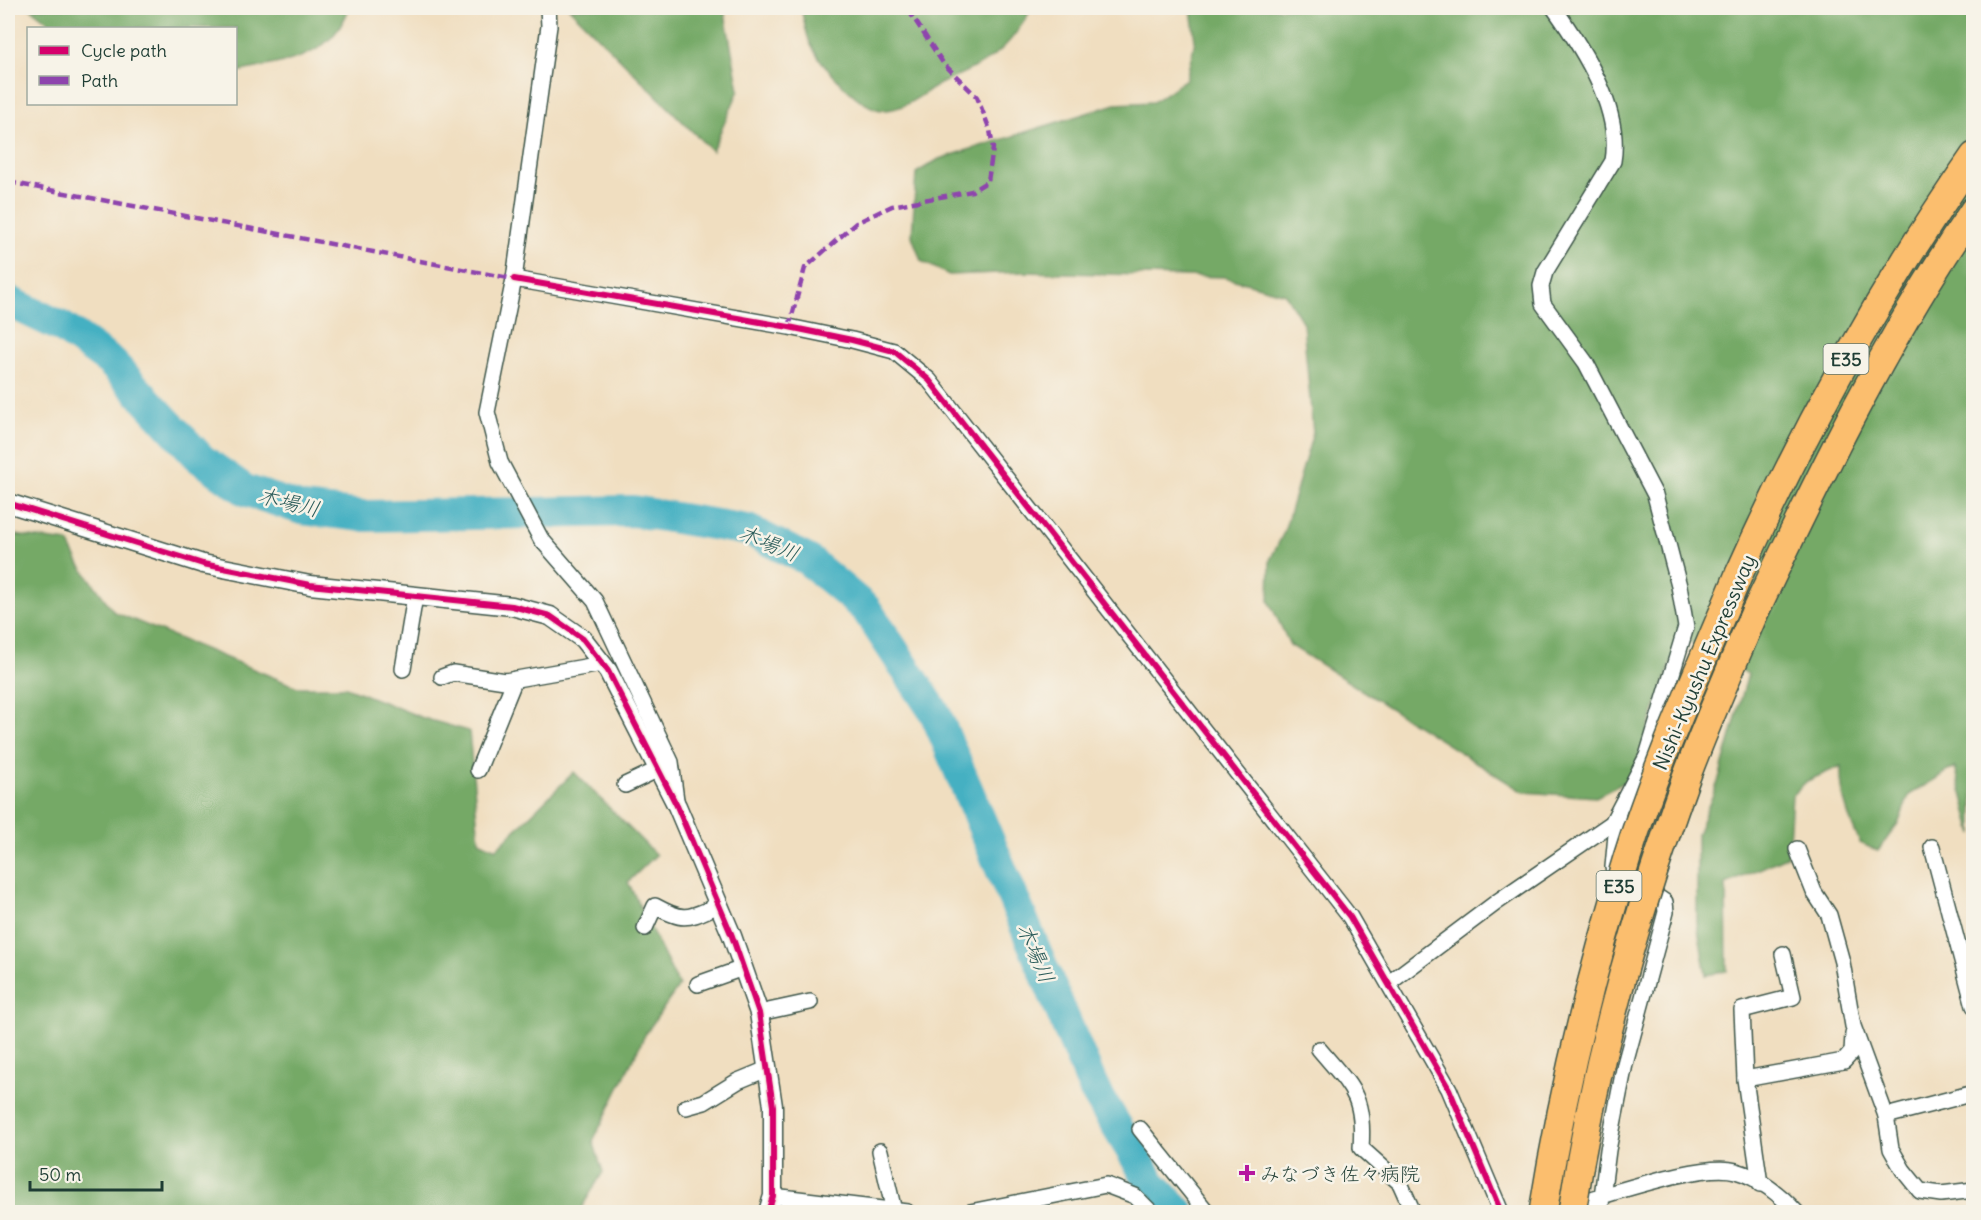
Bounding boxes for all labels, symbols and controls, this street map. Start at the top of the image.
legend [27,27,237,105]
text: Cycle path [81,39,167,62]
text: Path [81,69,118,92]
road number: E35 [1824,344,1868,374]
water label: 木場川 [255,481,323,523]
water label: 木場川 [735,519,803,567]
street label: Nishi-Kyushu Expressway [1647,550,1761,774]
road number: E35 [1596,871,1642,901]
water label: 木場川 [1011,919,1061,987]
scale bar [30,1154,162,1192]
place label: みなづき佐々病院 [1260,1161,1420,1186]
text: 50 m [39,1163,81,1186]
marker: みなづき佐々病院 [1238,1164,1256,1182]

